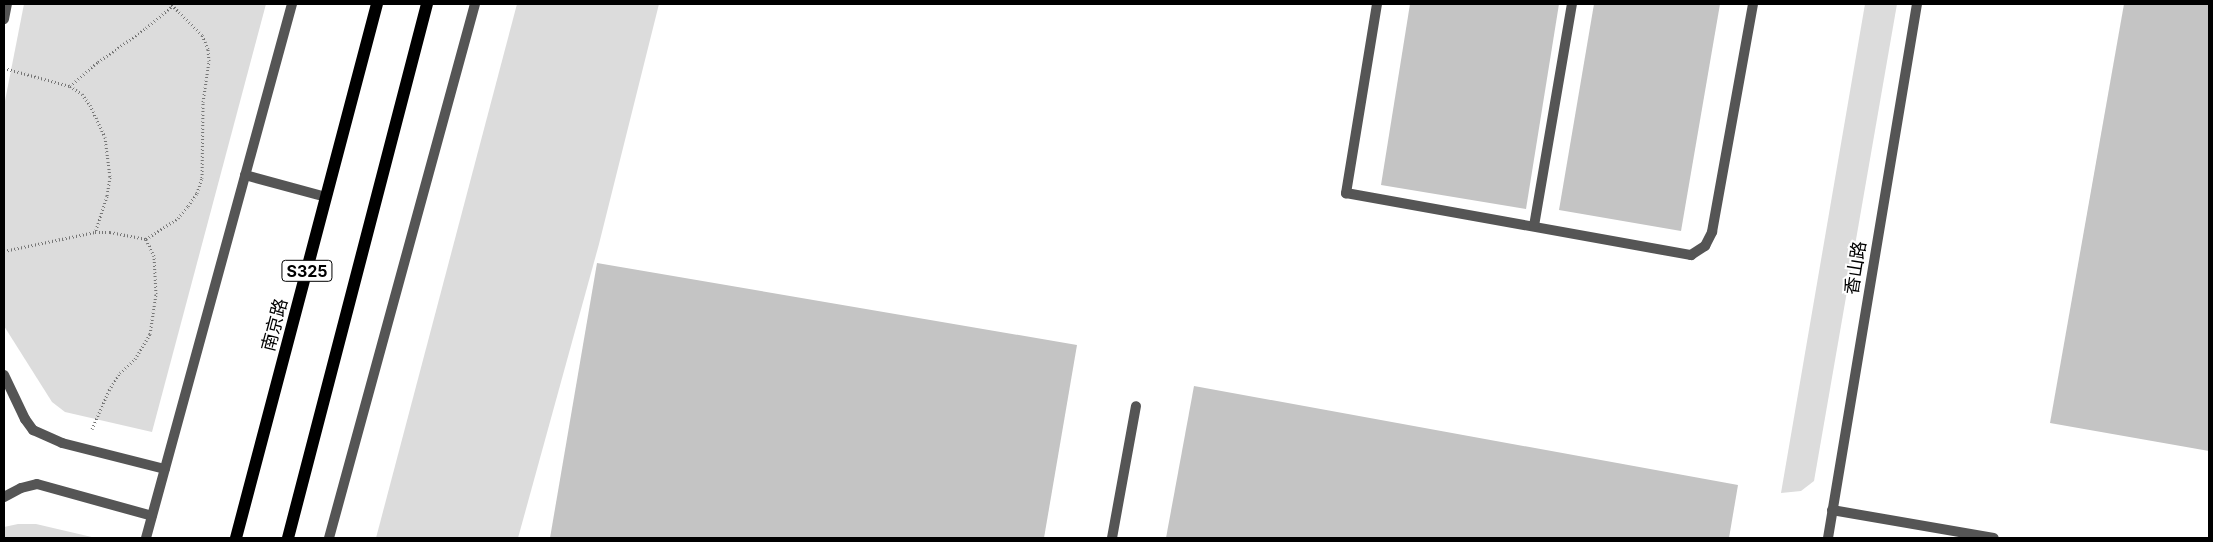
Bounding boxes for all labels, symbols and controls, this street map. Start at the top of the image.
street label: 香山路 [1841,240,1871,296]
road number: S325 [281,258,333,284]
street label: 南京路 [258,296,292,354]

